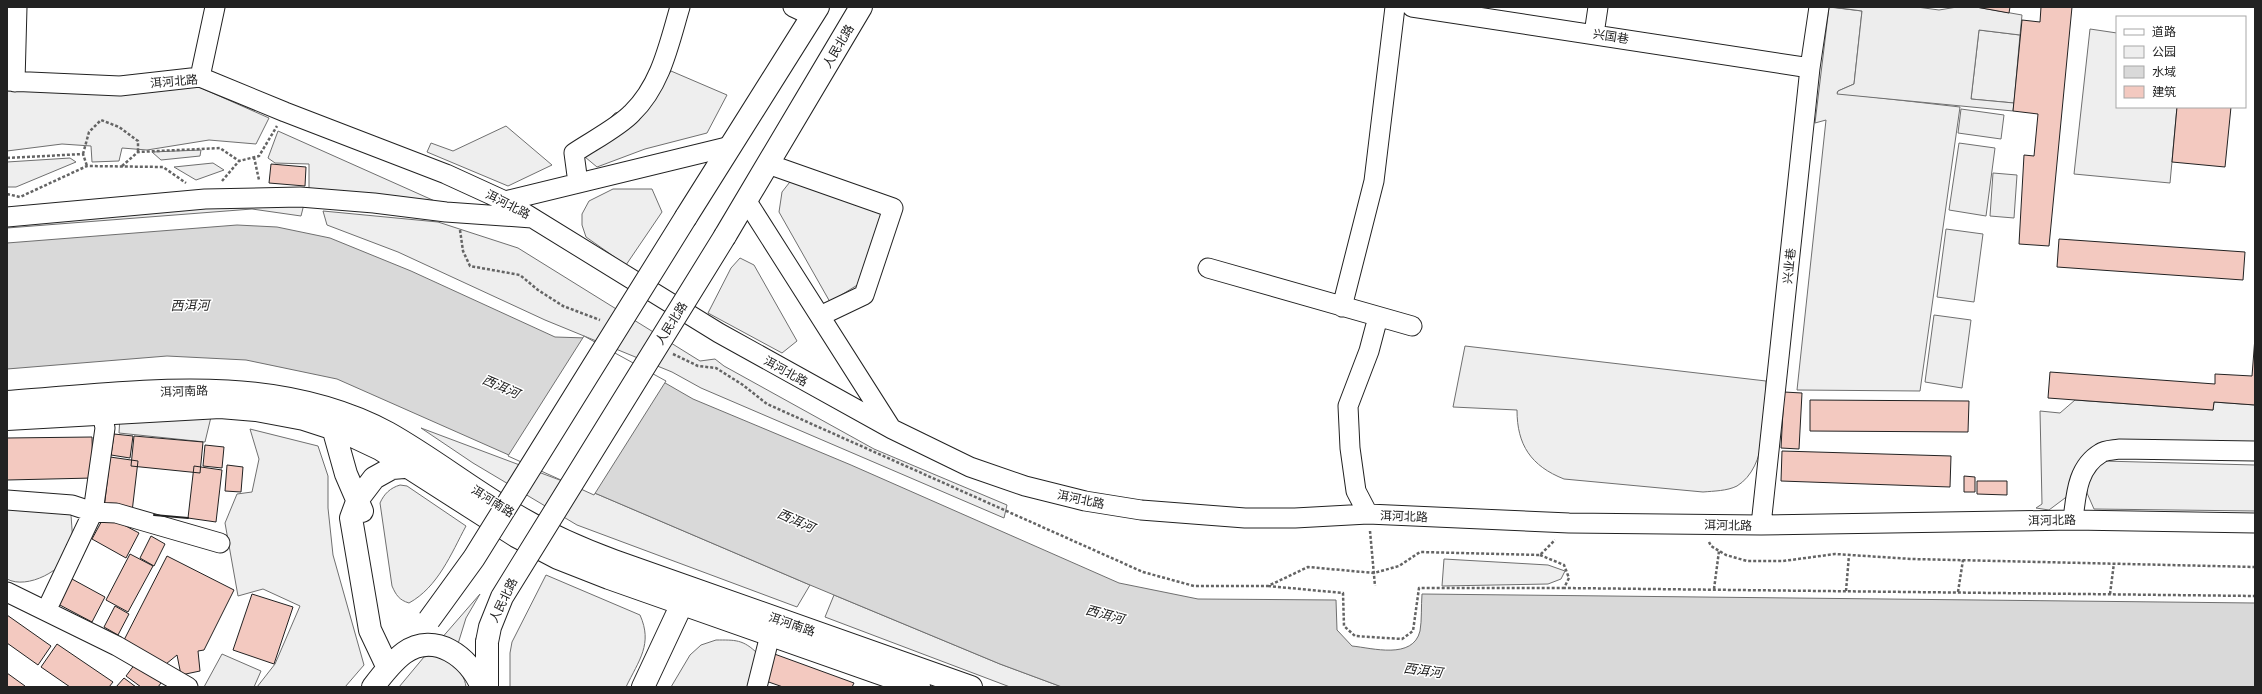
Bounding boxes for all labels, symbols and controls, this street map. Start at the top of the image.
legend [2116,16,2246,108]
street label: 人民北路 [819,22,857,70]
text: 道路 [2152,24,2176,39]
street label: 兴国巷 [1592,26,1630,46]
text: 公园 [2152,44,2176,59]
text: 水域 [2152,64,2176,79]
street label: 洱河北路 [149,71,199,91]
text: 建筑 [2152,84,2176,99]
street label: 洱河北路 [483,186,533,222]
street label: 兴业巷 [1780,247,1798,285]
water label: 西洱河 [170,296,213,314]
street label: 人民北路 [652,299,690,347]
street label: 洱河北路 [761,353,811,389]
water label: 西洱河 [480,370,525,403]
street label: 洱河南路 [160,383,208,399]
street label: 洱河南路 [469,482,517,520]
street label: 洱河北路 [1056,487,1106,511]
water label: 西洱河 [775,504,820,537]
street label: 洱河北路 [1380,508,1428,524]
street label: 洱河北路 [2028,512,2076,528]
street label: 洱河北路 [1704,517,1752,533]
street label: 人民北路 [486,575,520,625]
water label: 西洱河 [1084,600,1129,629]
street label: 洱河南路 [767,609,817,639]
water label: 西洱河 [1402,658,1447,682]

